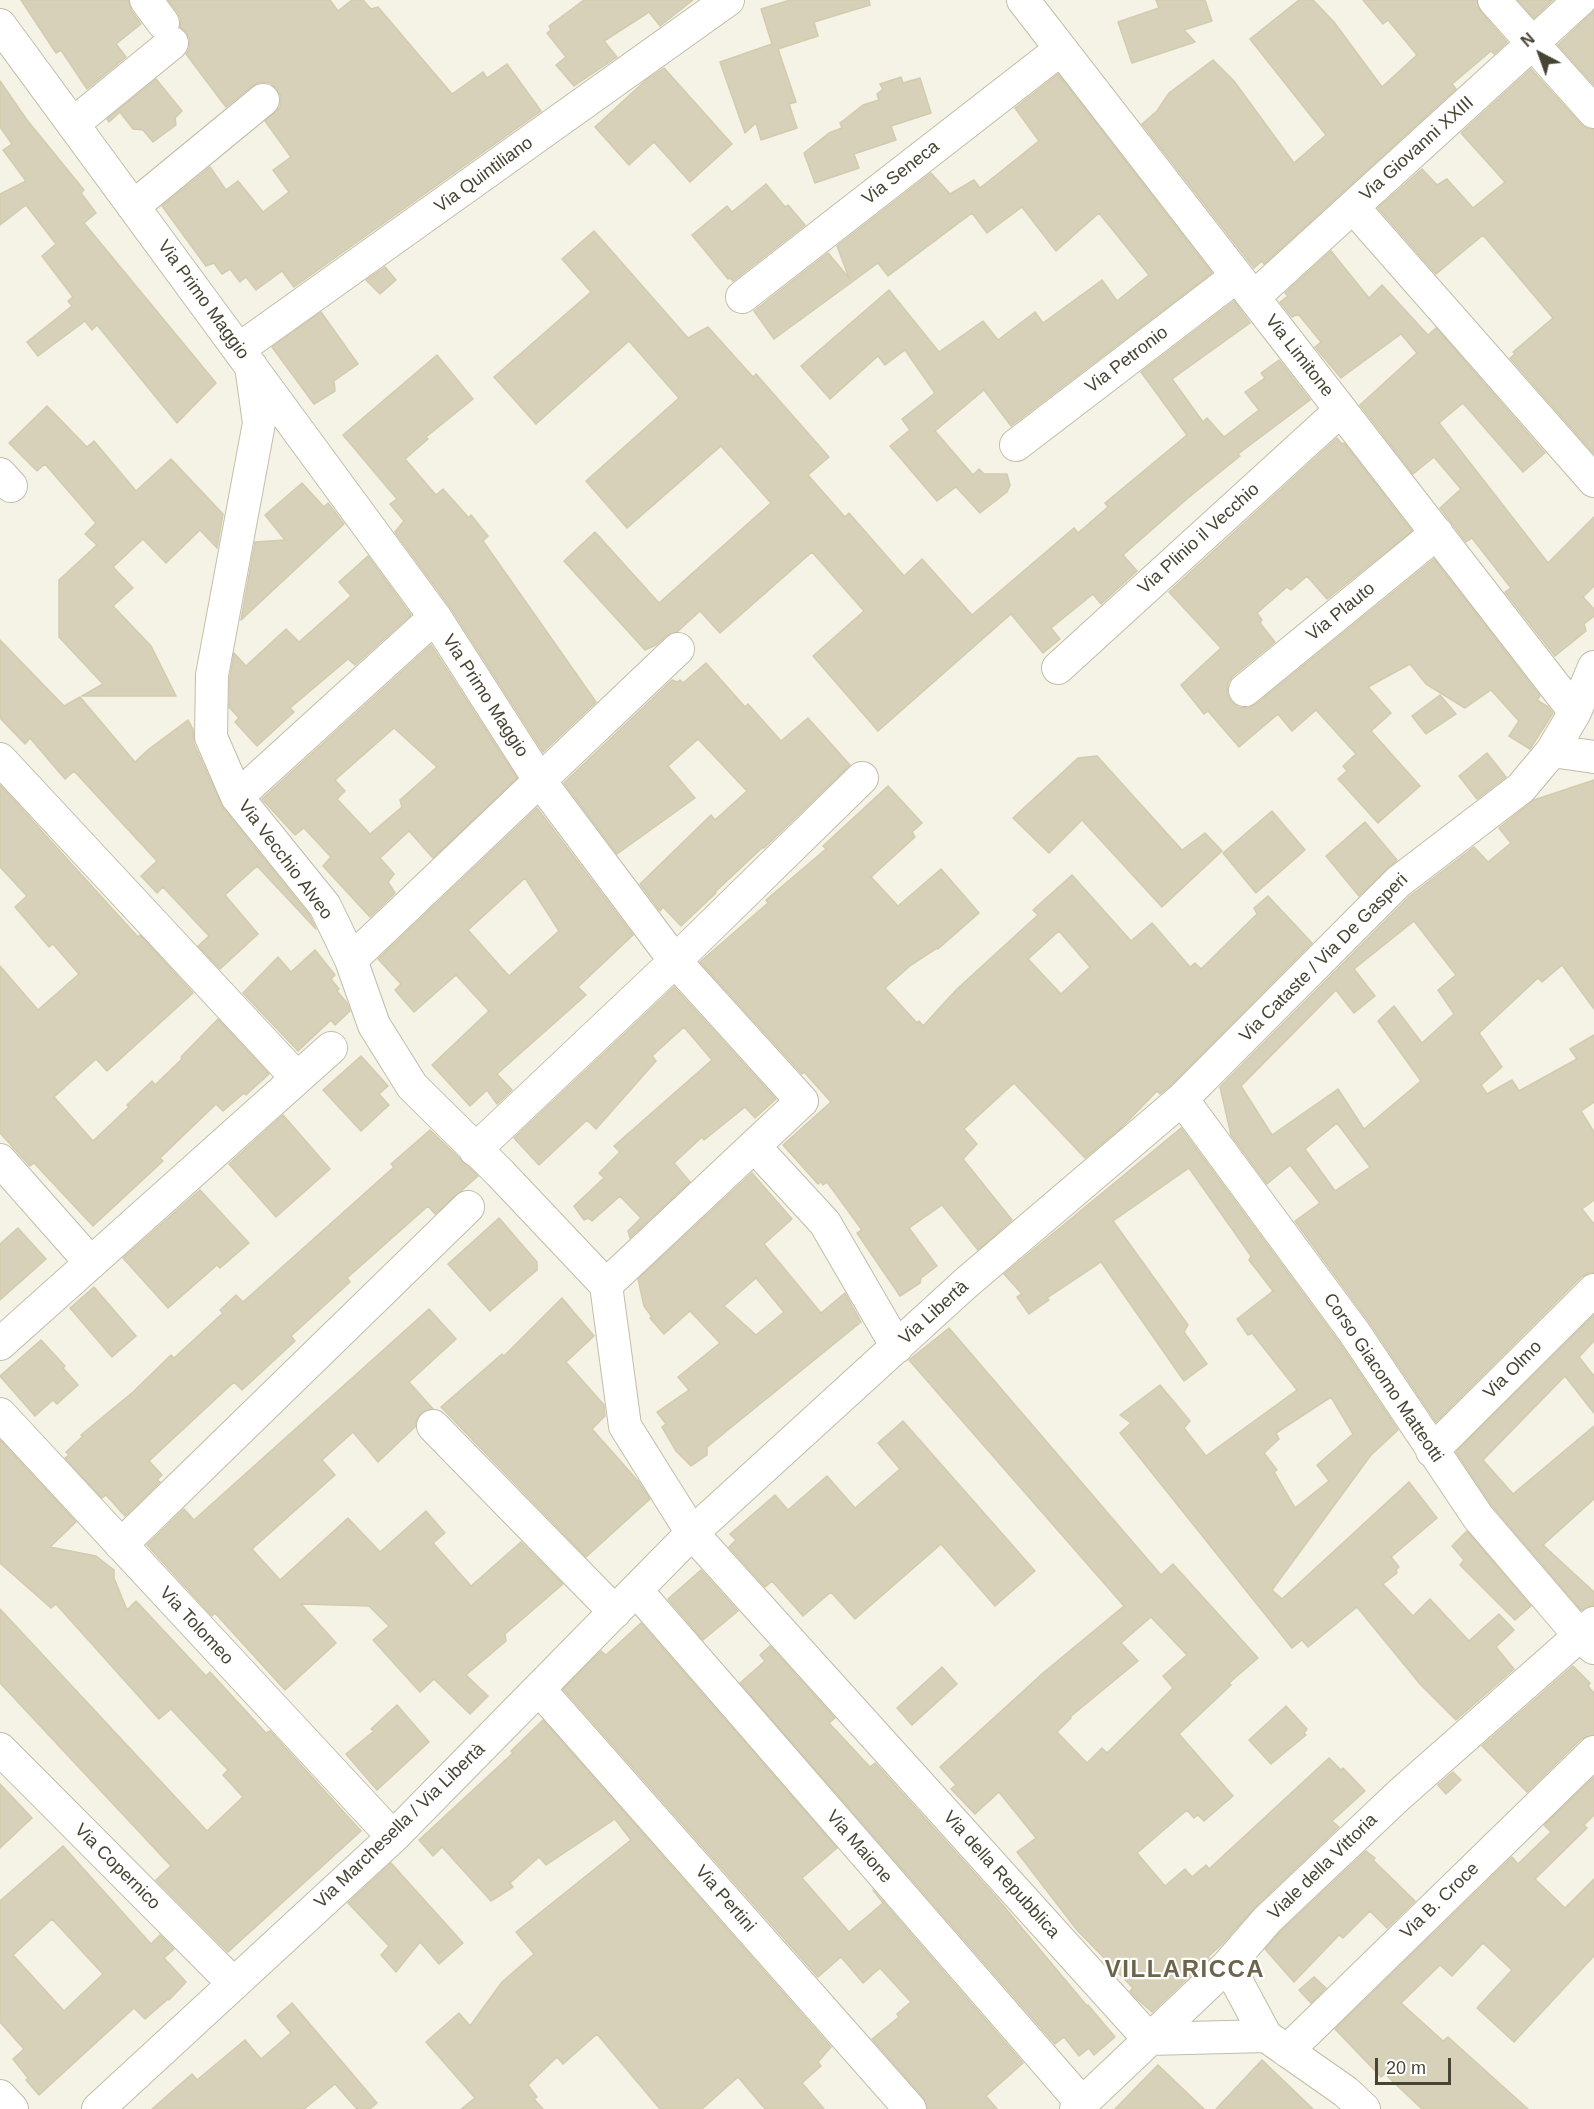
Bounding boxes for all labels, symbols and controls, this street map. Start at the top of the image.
north arrow [1510,24,1570,84]
text: N [1518,30,1538,50]
street label: Via Giovanni XXIII [1356,92,1478,206]
street label: Via Quintiliano [431,132,537,218]
street label: Via Seneca [858,136,944,210]
street label: Via Primo Maggio [153,236,253,364]
street label: Via Limitone [1260,310,1338,402]
street label: Via Petronio [1081,322,1173,398]
street label: Via Plinio il Vecchio [1134,479,1264,599]
street label: Via Plauto [1302,578,1380,646]
street label: Via Primo Maggio [437,631,533,761]
street label: Via Vecchio Alveo [233,796,337,924]
street label: Via Cataste / Via De Gasperi [1235,869,1413,1047]
street label: Via Libertà [895,1276,973,1350]
street label: Corso Giacomo Matteotti [1318,1289,1448,1467]
street label: Via Olmo [1479,1336,1547,1404]
street label: Via Tolomeo [154,1583,238,1669]
street label: Via Marchesella / Via Libertà [310,1739,490,1913]
street label: Via Maione [821,1806,897,1888]
street label: Via della Repubblica [938,1807,1064,1943]
street label: Viale della Vittoria [1264,1809,1382,1925]
street label: Via Copernico [70,1820,164,1914]
street label: Via B. Croce [1396,1858,1484,1944]
street label: Via Pertini [690,1861,760,1937]
district label: VILLARICCA [1105,1956,1265,1984]
scale bar [1378,2046,1454,2084]
text: 20 m [1386,2058,1426,2078]

